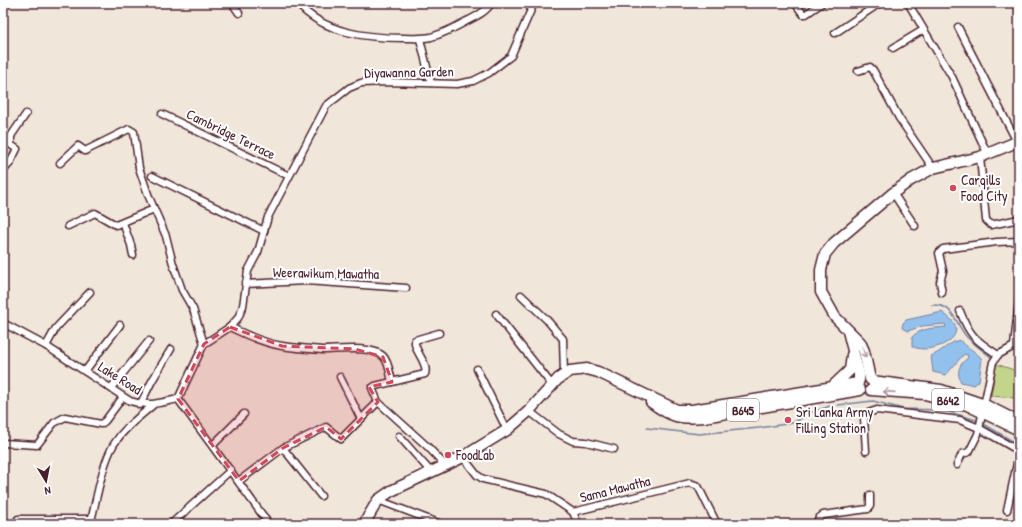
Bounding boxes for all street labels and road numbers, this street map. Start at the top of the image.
street label: Diyawanna Garden [364,61,454,83]
street label: Cambridge Terrace [183,104,279,164]
street label: Weerawikum Mawatha [273,262,380,283]
street label: Lake Road [95,357,146,399]
road number: B642 [932,389,964,411]
road number: B645 [727,399,759,421]
street label: Sama Mawatha [578,470,653,506]

